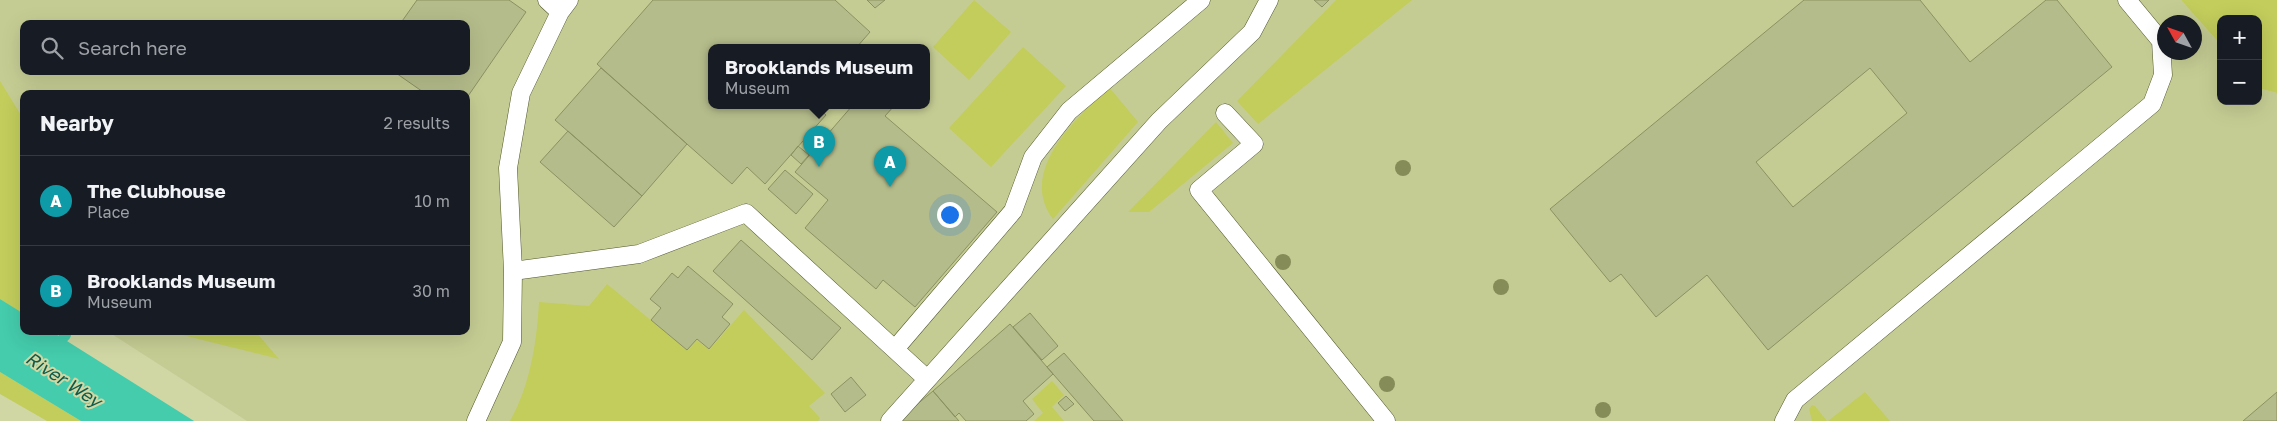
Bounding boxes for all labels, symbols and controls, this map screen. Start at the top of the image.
north arrow [2157,15,2202,60]
map controls [2217,15,2262,105]
button: + [2217,15,2262,60]
search box [20,20,470,75]
icon: search [38,34,66,62]
text: Search here [78,36,187,59]
popup [708,44,930,109]
text: Brooklands Museum [725,55,913,78]
button: − [2217,60,2262,105]
text: Museum [725,78,790,98]
text: Nearby [40,110,114,136]
text: 2 results [384,113,450,133]
pin: B [803,126,835,167]
pin: A [874,146,906,187]
text: The Clubhouse [87,179,226,202]
text: A [50,191,62,211]
text: 10 m [414,191,450,211]
text: Place [87,202,130,222]
your location [937,202,963,228]
text: Brooklands Museum [87,269,275,292]
text: B [50,281,62,301]
text: 30 m [413,281,450,301]
text: Museum [87,292,152,312]
water label: River Wey [22,346,108,413]

